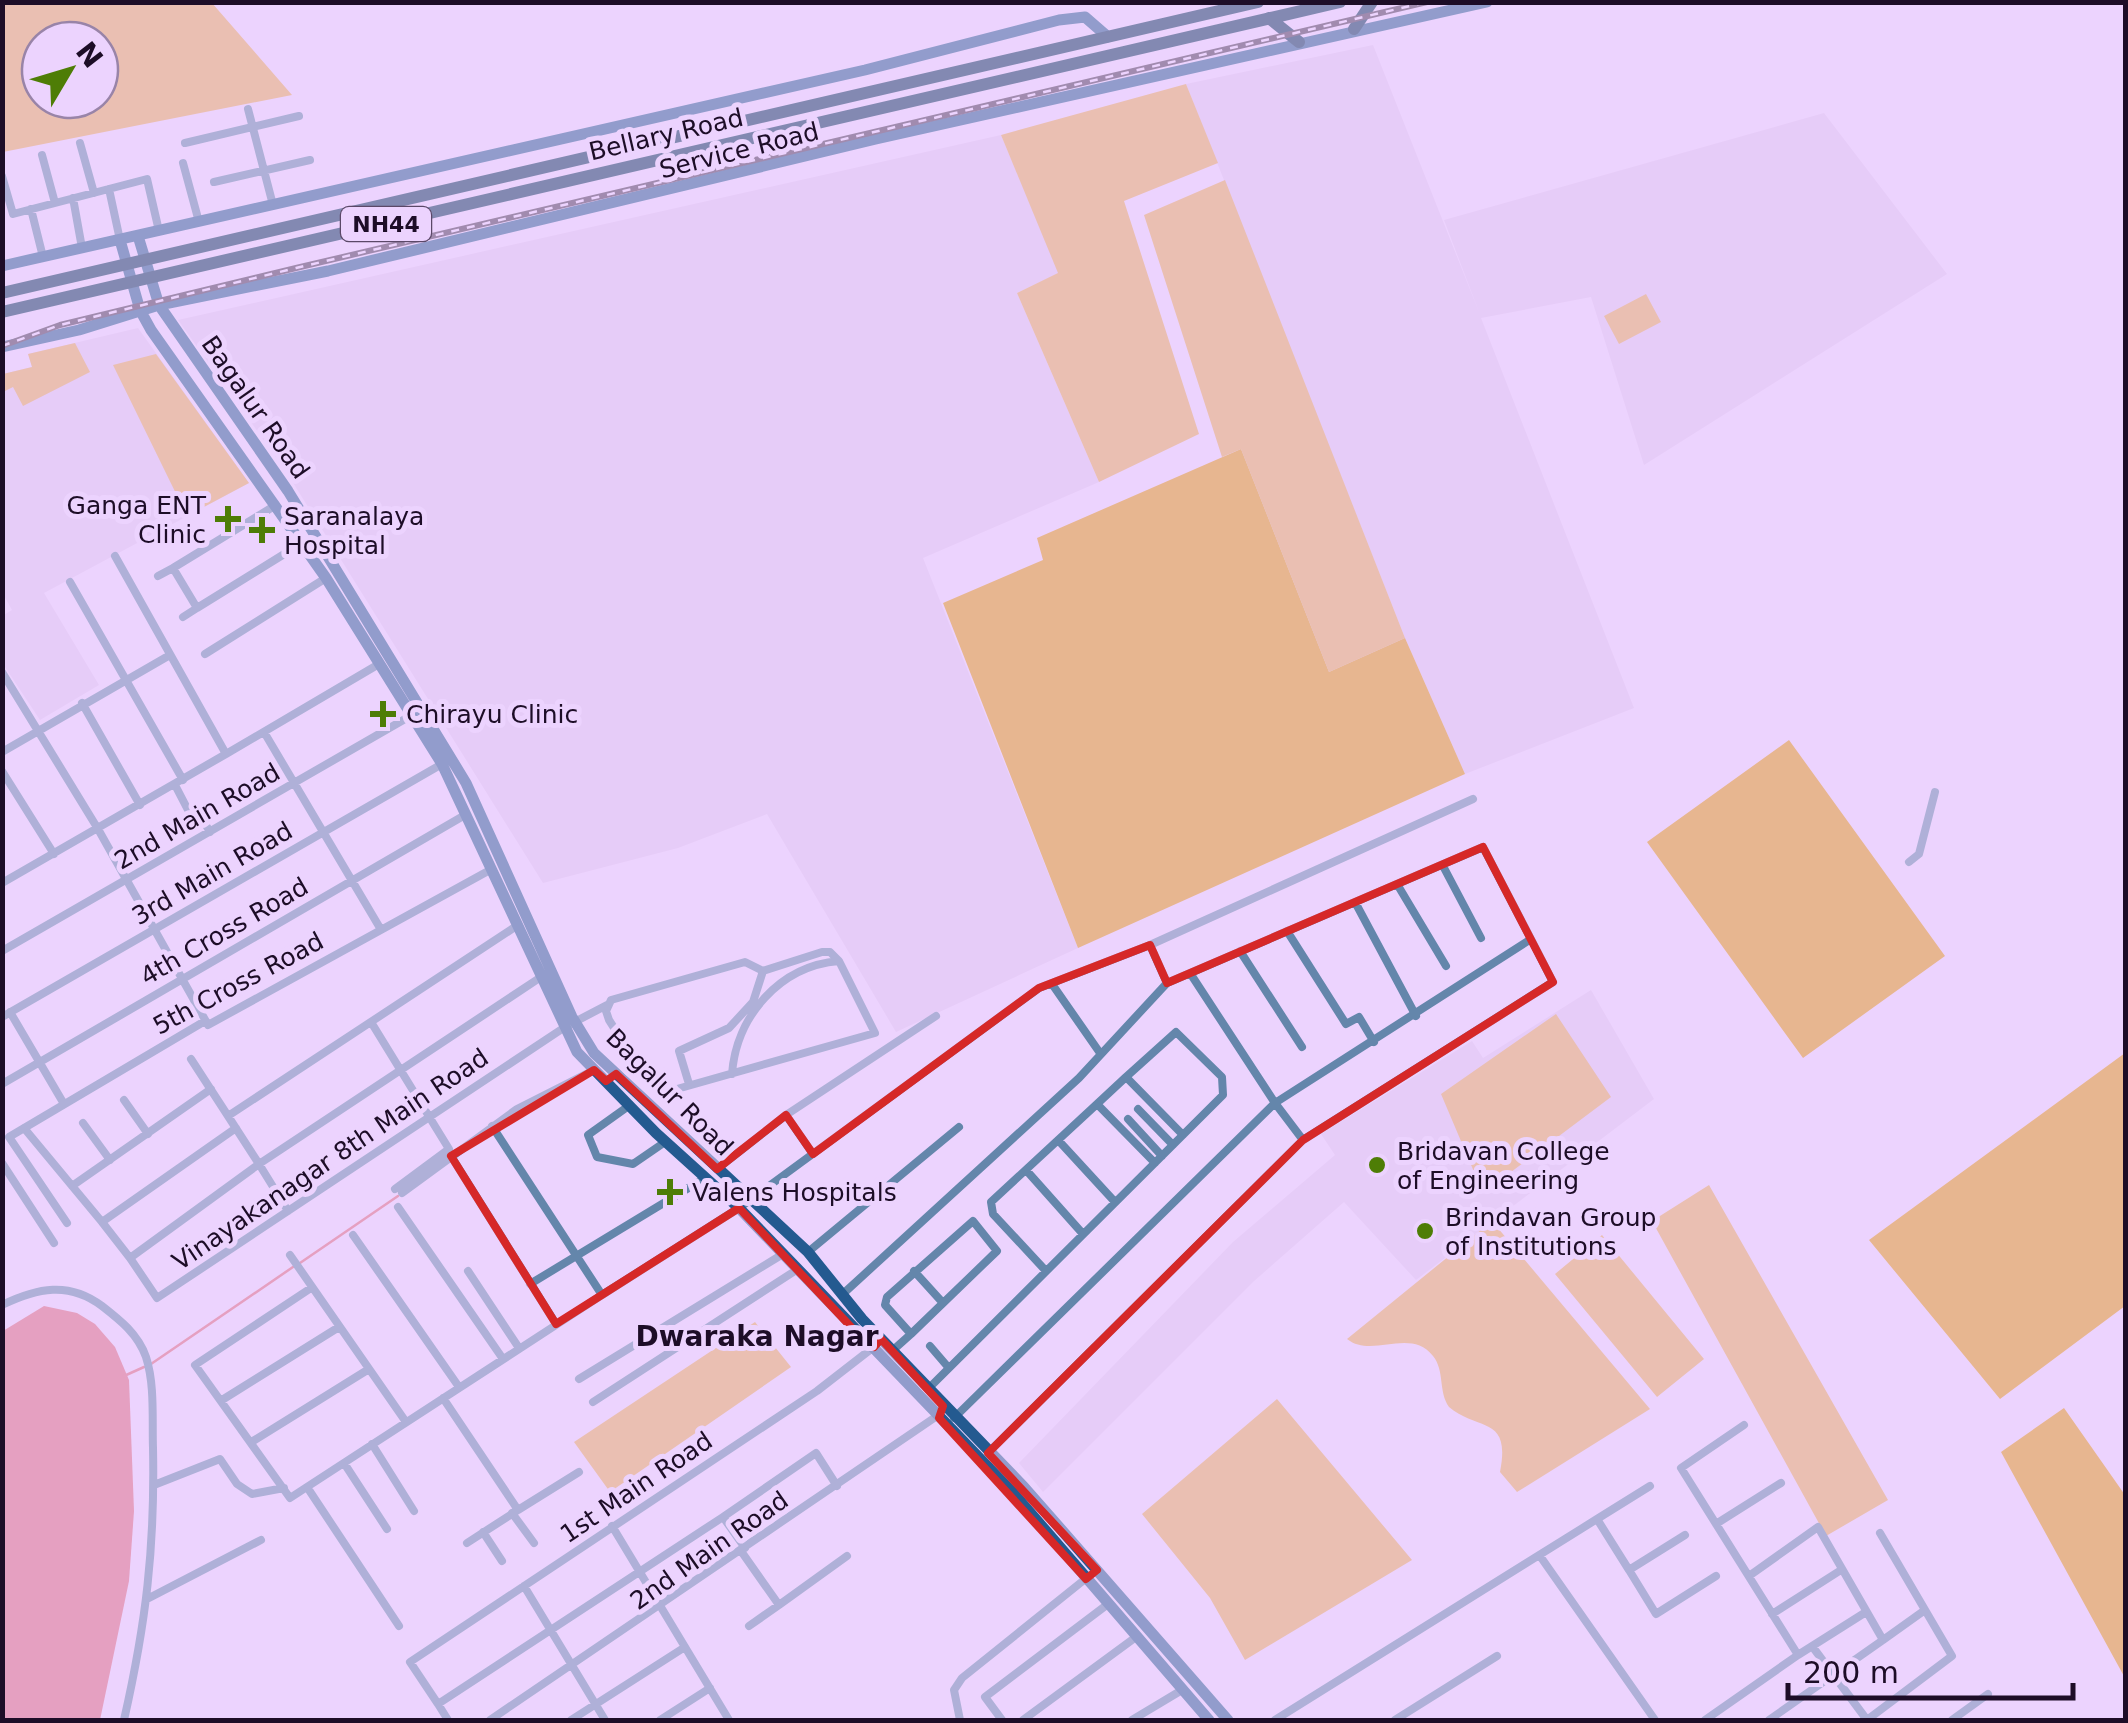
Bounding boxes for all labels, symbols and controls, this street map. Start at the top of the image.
north arrow [20,20,120,120]
text: N [69,36,110,74]
street label: Bellary Road [586,103,746,166]
street label: Service Road [656,117,822,184]
road number: NH44 [341,207,431,241]
street label: Bagalur Road [196,330,315,484]
place label: Ganga ENT Clinic [67,491,207,549]
place label: Saranalaya Hospital [284,502,424,560]
marker: Ganga ENT Clinic [215,506,241,532]
marker: Saranalaya Hospital [249,517,275,543]
place label: Chirayu Clinic [406,700,578,729]
marker: Chirayu Clinic [370,701,396,727]
street label: 2nd Main Road [109,757,285,875]
street label: 3rd Main Road [127,816,297,931]
street label: 4th Cross Road [135,872,313,991]
street label: 5th Cross Road [148,926,328,1041]
street label: Bagalur Road [600,1023,739,1162]
street label: Vinayakanagar 8th Main Road [167,1043,494,1276]
place label: Bridavan College of Engineering [1397,1137,1610,1195]
marker: Bridavan College of Engineering [1366,1154,1388,1176]
place label: Valens Hospitals [692,1178,897,1207]
marker: Valens Hospitals [657,1179,683,1205]
place label: Brindavan Group of Institutions [1445,1203,1656,1261]
marker: Brindavan Group of Institutions [1414,1220,1436,1242]
district label: Dwaraka Nagar [635,1320,879,1353]
street label: 1st Main Road [555,1426,718,1549]
street label: 2nd Main Road [625,1485,794,1616]
scale bar [1788,1638,2073,1700]
text: 200 m [1803,1655,1899,1690]

